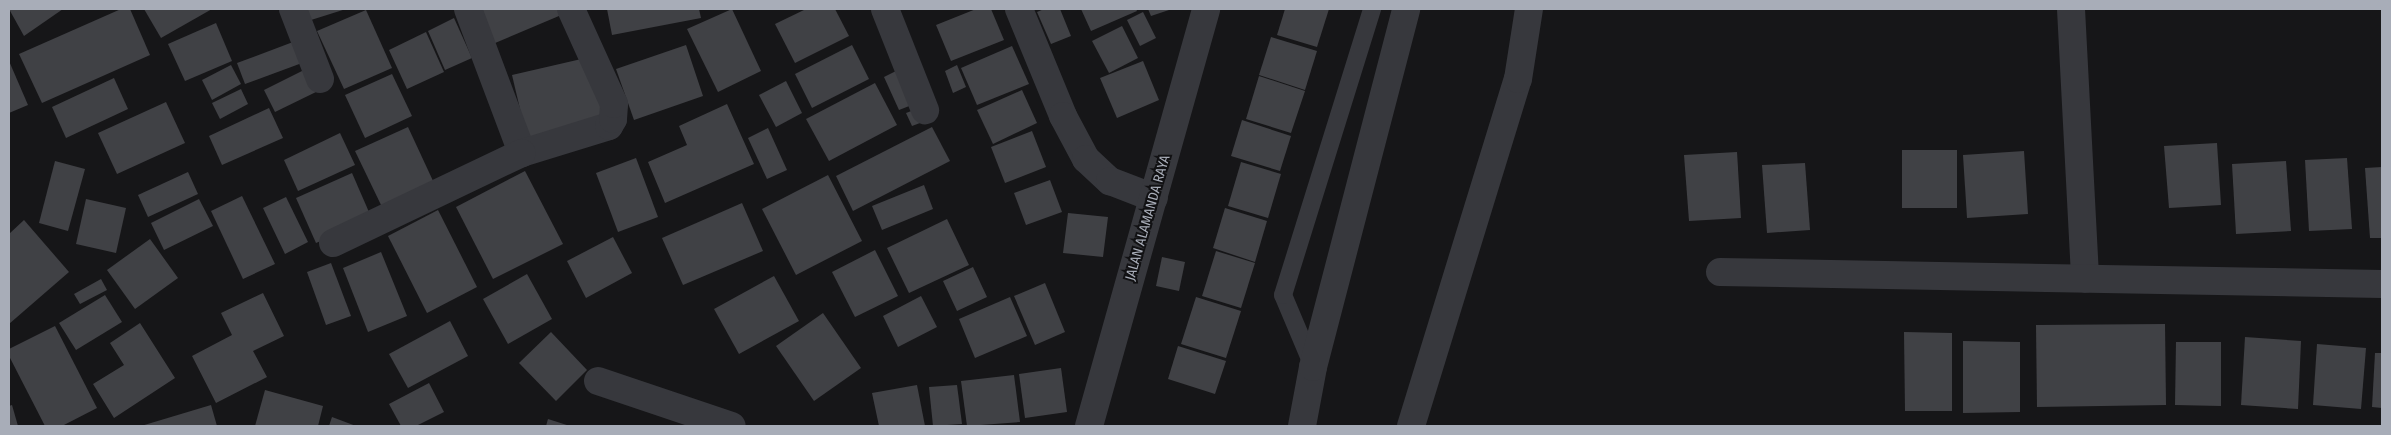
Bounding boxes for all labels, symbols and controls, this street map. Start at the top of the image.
street label: JALAN ALAMANDA RAYA [1122,153,1174,283]

